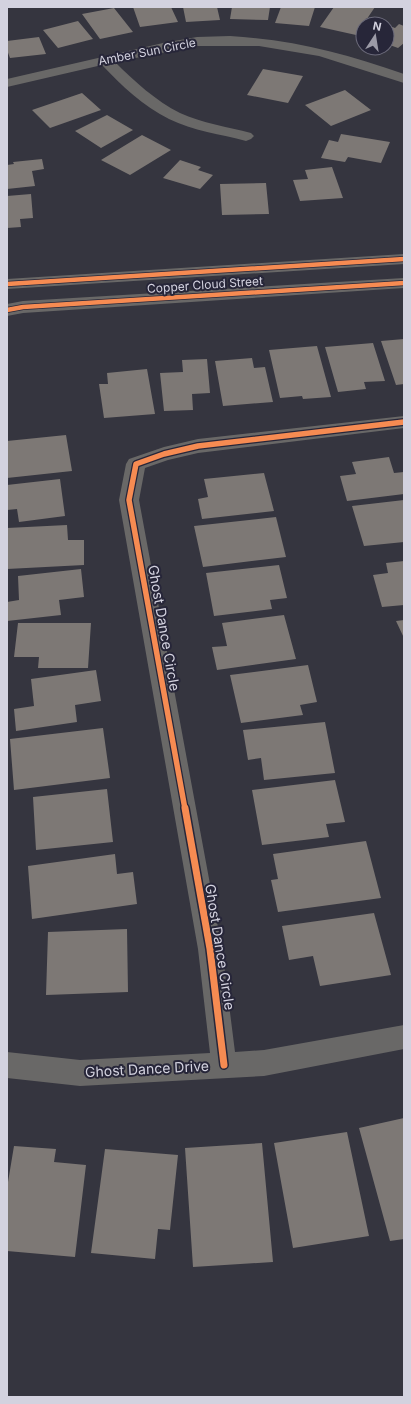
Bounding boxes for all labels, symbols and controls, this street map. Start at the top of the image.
north arrow [355,16,395,56]
text: N [372,18,383,34]
street label: Amber Sun Circle [97,35,197,68]
street label: Copper Cloud Street [147,273,263,296]
street label: Ghost Dance Circle [145,564,184,692]
street label: Ghost Dance Circle [202,883,239,1011]
street label: Ghost Dance Drive [85,1057,209,1080]

